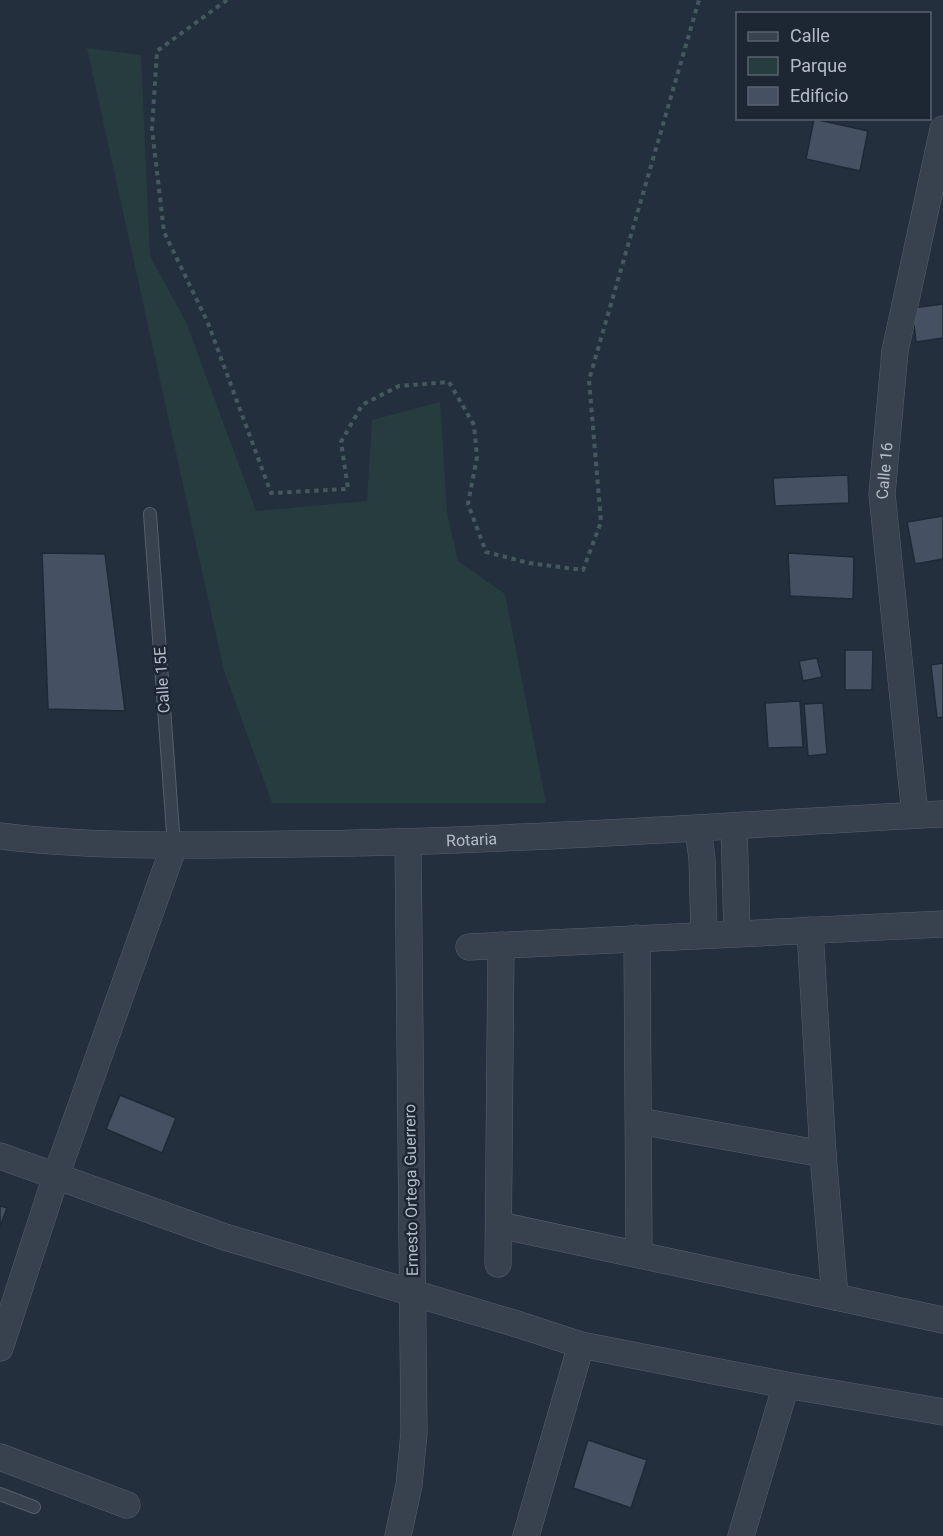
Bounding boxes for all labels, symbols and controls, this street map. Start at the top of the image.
legend [736,12,931,120]
text: Calle [790,25,830,46]
text: Parque [790,55,847,76]
text: Edificio [790,85,849,106]
street label: Calle 16 [872,441,896,500]
street label: Calle 15E [150,646,174,714]
street label: Rotaria [446,829,497,850]
street label: Ernesto Ortega Guerrero [400,1104,422,1276]

